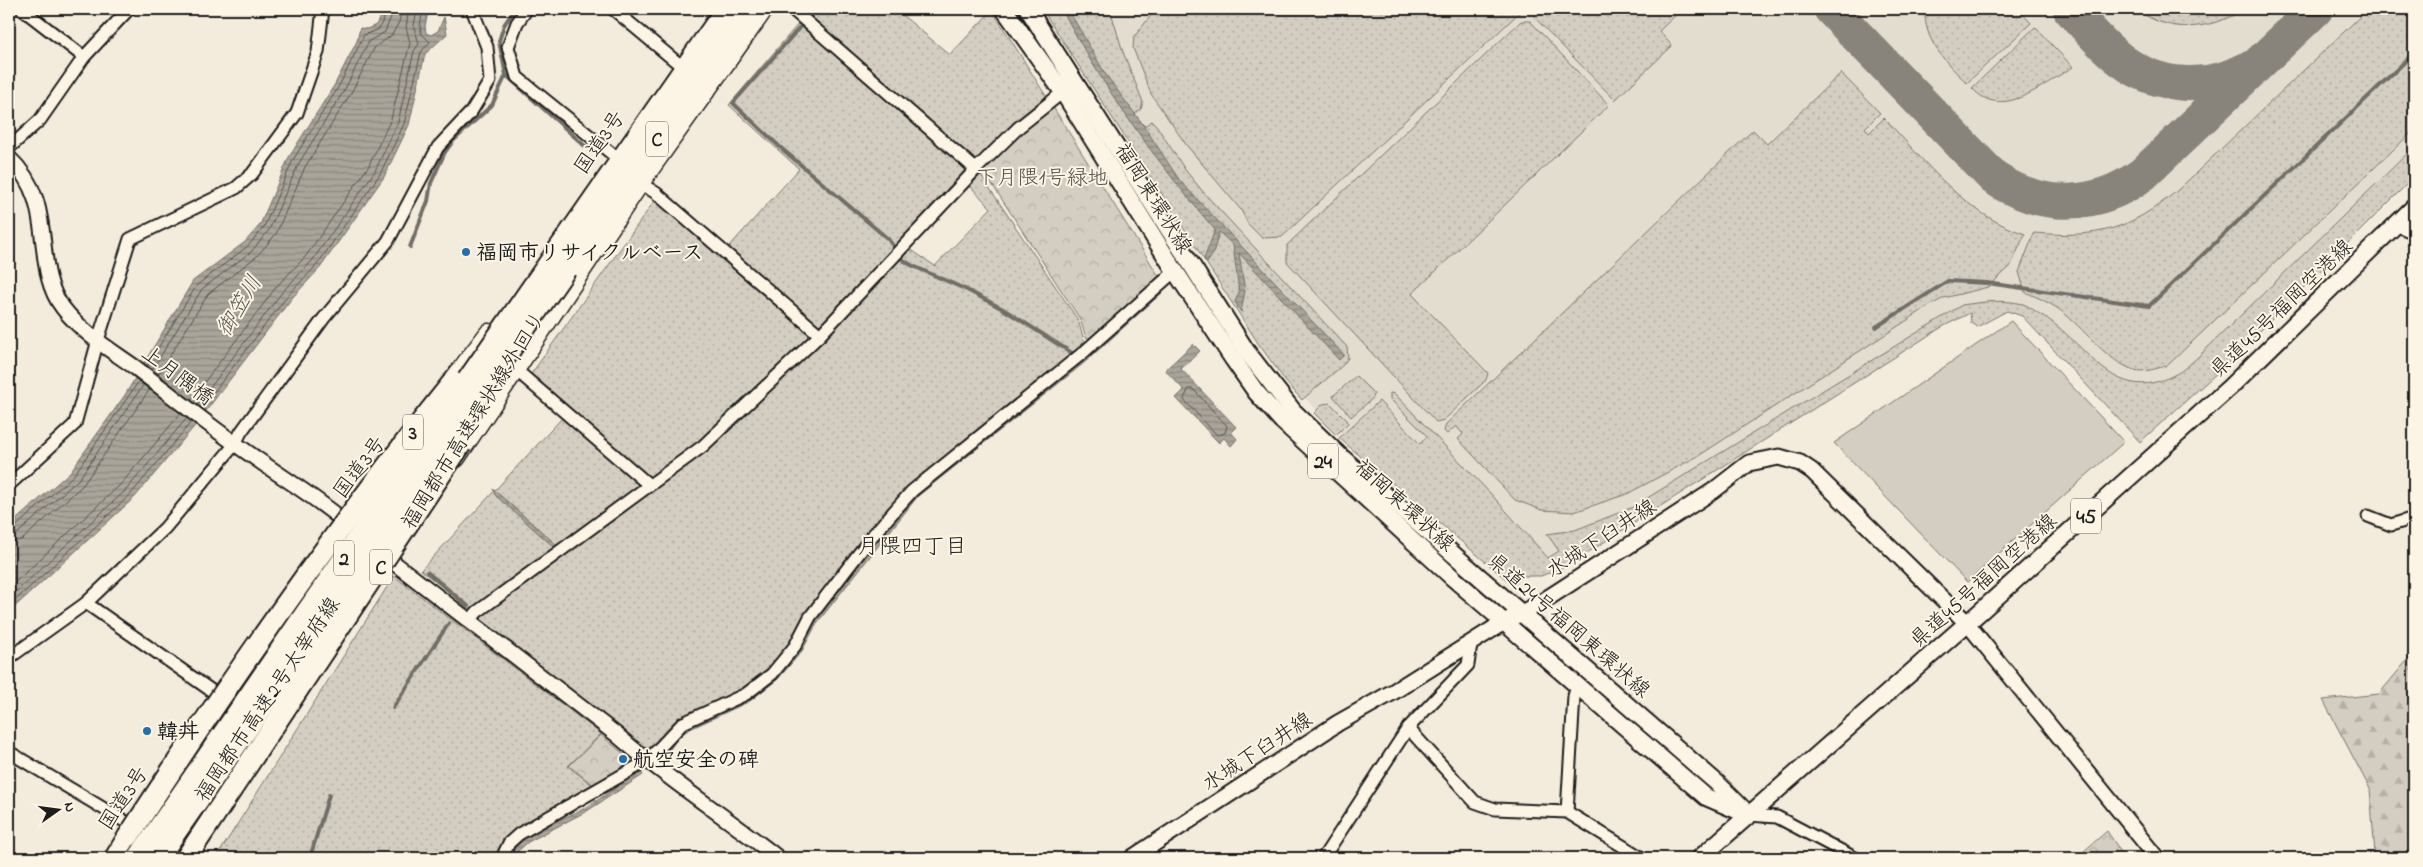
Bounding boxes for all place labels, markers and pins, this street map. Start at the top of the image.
place label: 福岡市リサイクルベース [476,239,703,269]
marker: 福岡市リサイクルベース [460,246,472,258]
place label: 韓丼 [157,718,199,748]
marker: 韓丼 [141,725,153,737]
place label: 航空安全の碑 [633,746,759,776]
marker: 航空安全の碑 [617,753,629,765]

